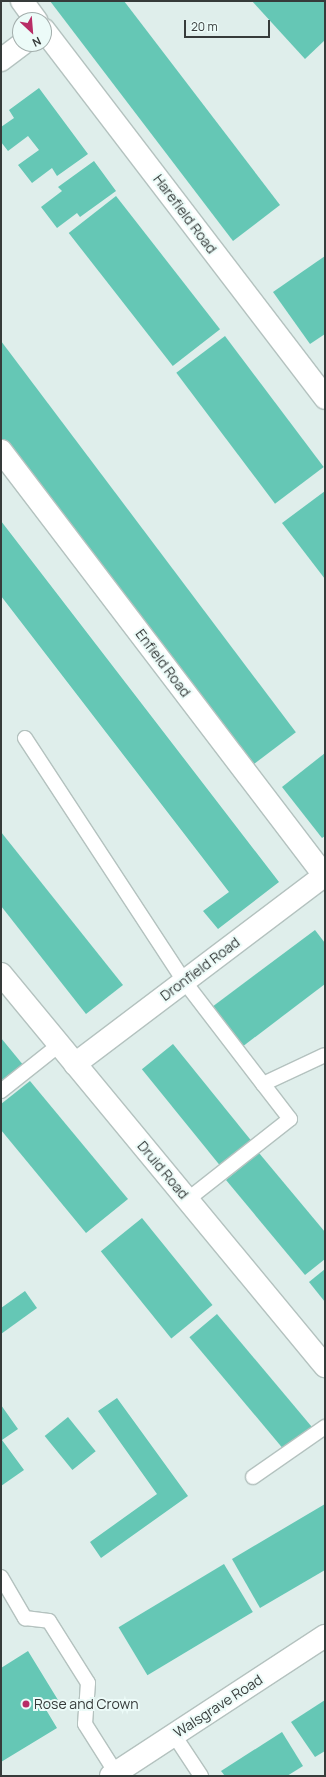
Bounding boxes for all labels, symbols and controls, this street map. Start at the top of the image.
north arrow [12,12,52,52]
scale bar [186,12,272,38]
text: 20 m [191,18,218,35]
text: N [30,34,44,51]
street label: Harefield Road [150,171,220,257]
street label: Enfield Road [132,626,194,700]
street label: Dronfield Road [157,934,243,1004]
street label: Druid Road [134,1138,192,1202]
street label: Walsgrave Road [170,1671,266,1741]
place label: Rose and Crown [34,1696,138,1712]
marker: Rose and Crown [21,1699,31,1709]

